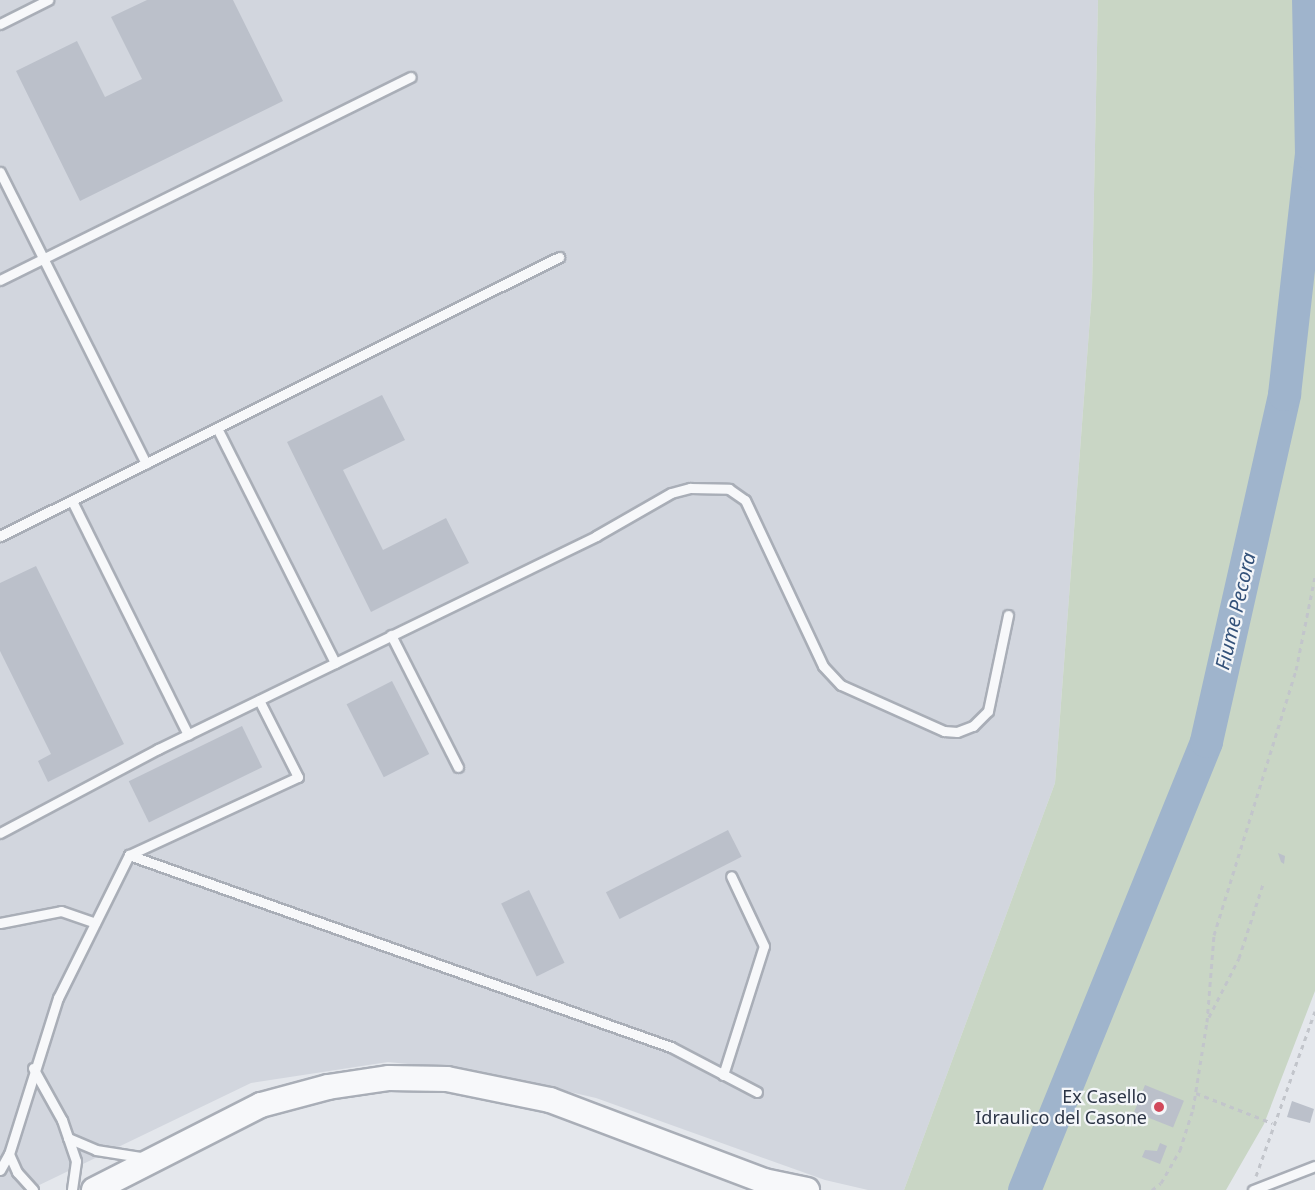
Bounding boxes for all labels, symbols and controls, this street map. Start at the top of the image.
water label: Fiume Pecora [1210,550,1260,672]
place label: Ex Casello Idraulico del Casone [975,1086,1147,1128]
marker: Ex Casello Idraulico del Casone [1152,1100,1166,1114]

